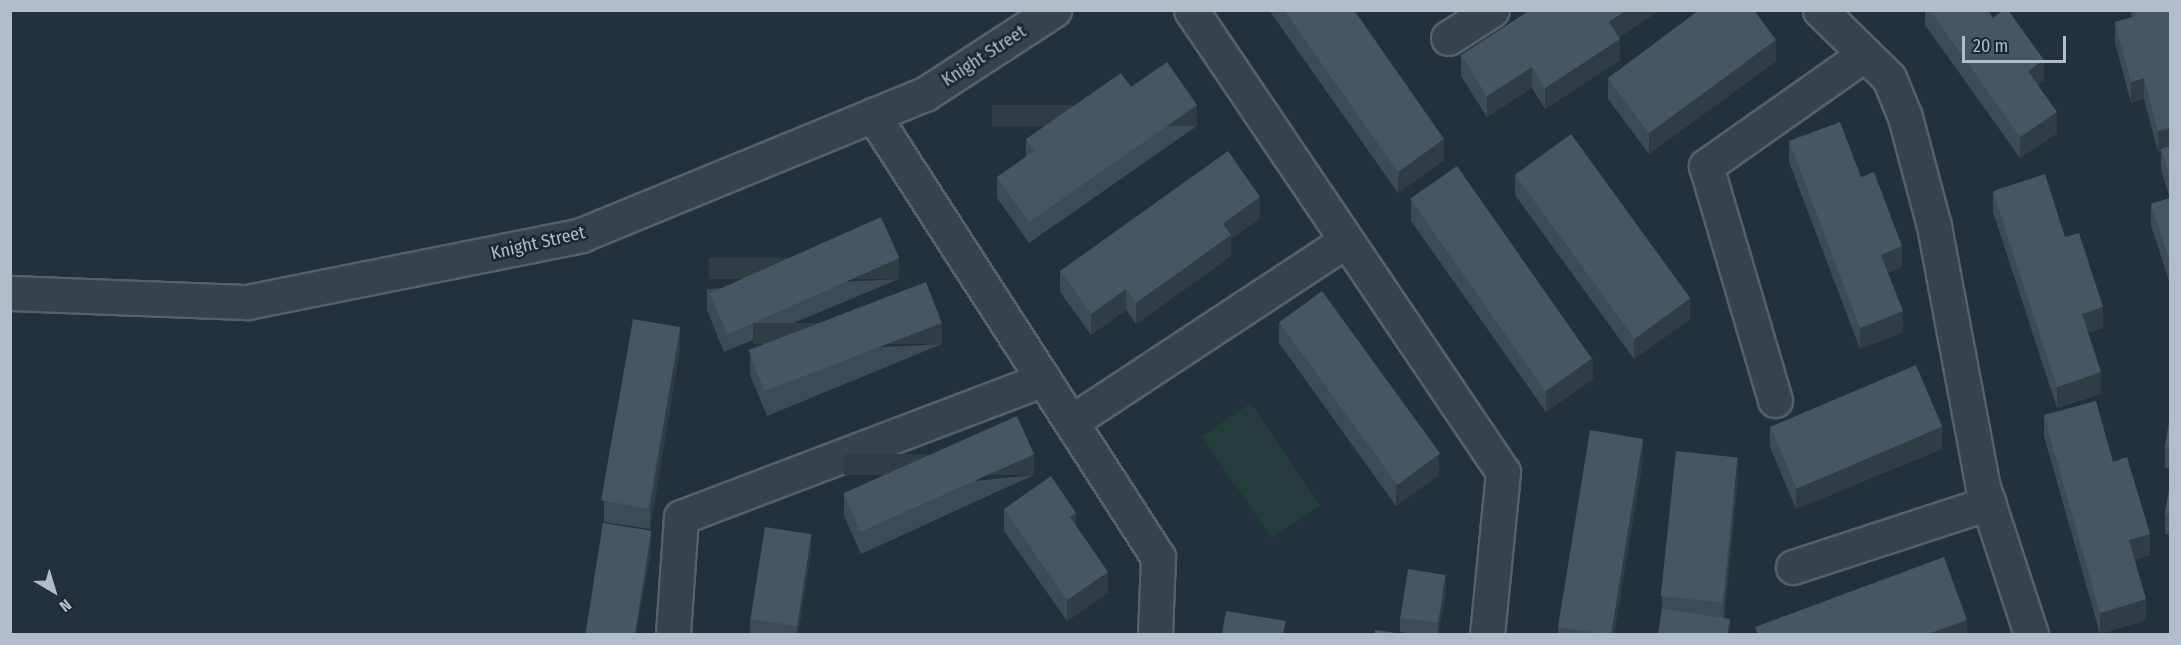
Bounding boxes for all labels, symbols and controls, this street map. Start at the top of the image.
street label: Knight Street [938,21,1030,91]
scale bar [1965,24,2068,62]
text: 20 m [1973,35,2008,57]
street label: Knight Street [489,222,587,264]
north arrow [24,561,84,621]
text: N [56,595,75,616]

